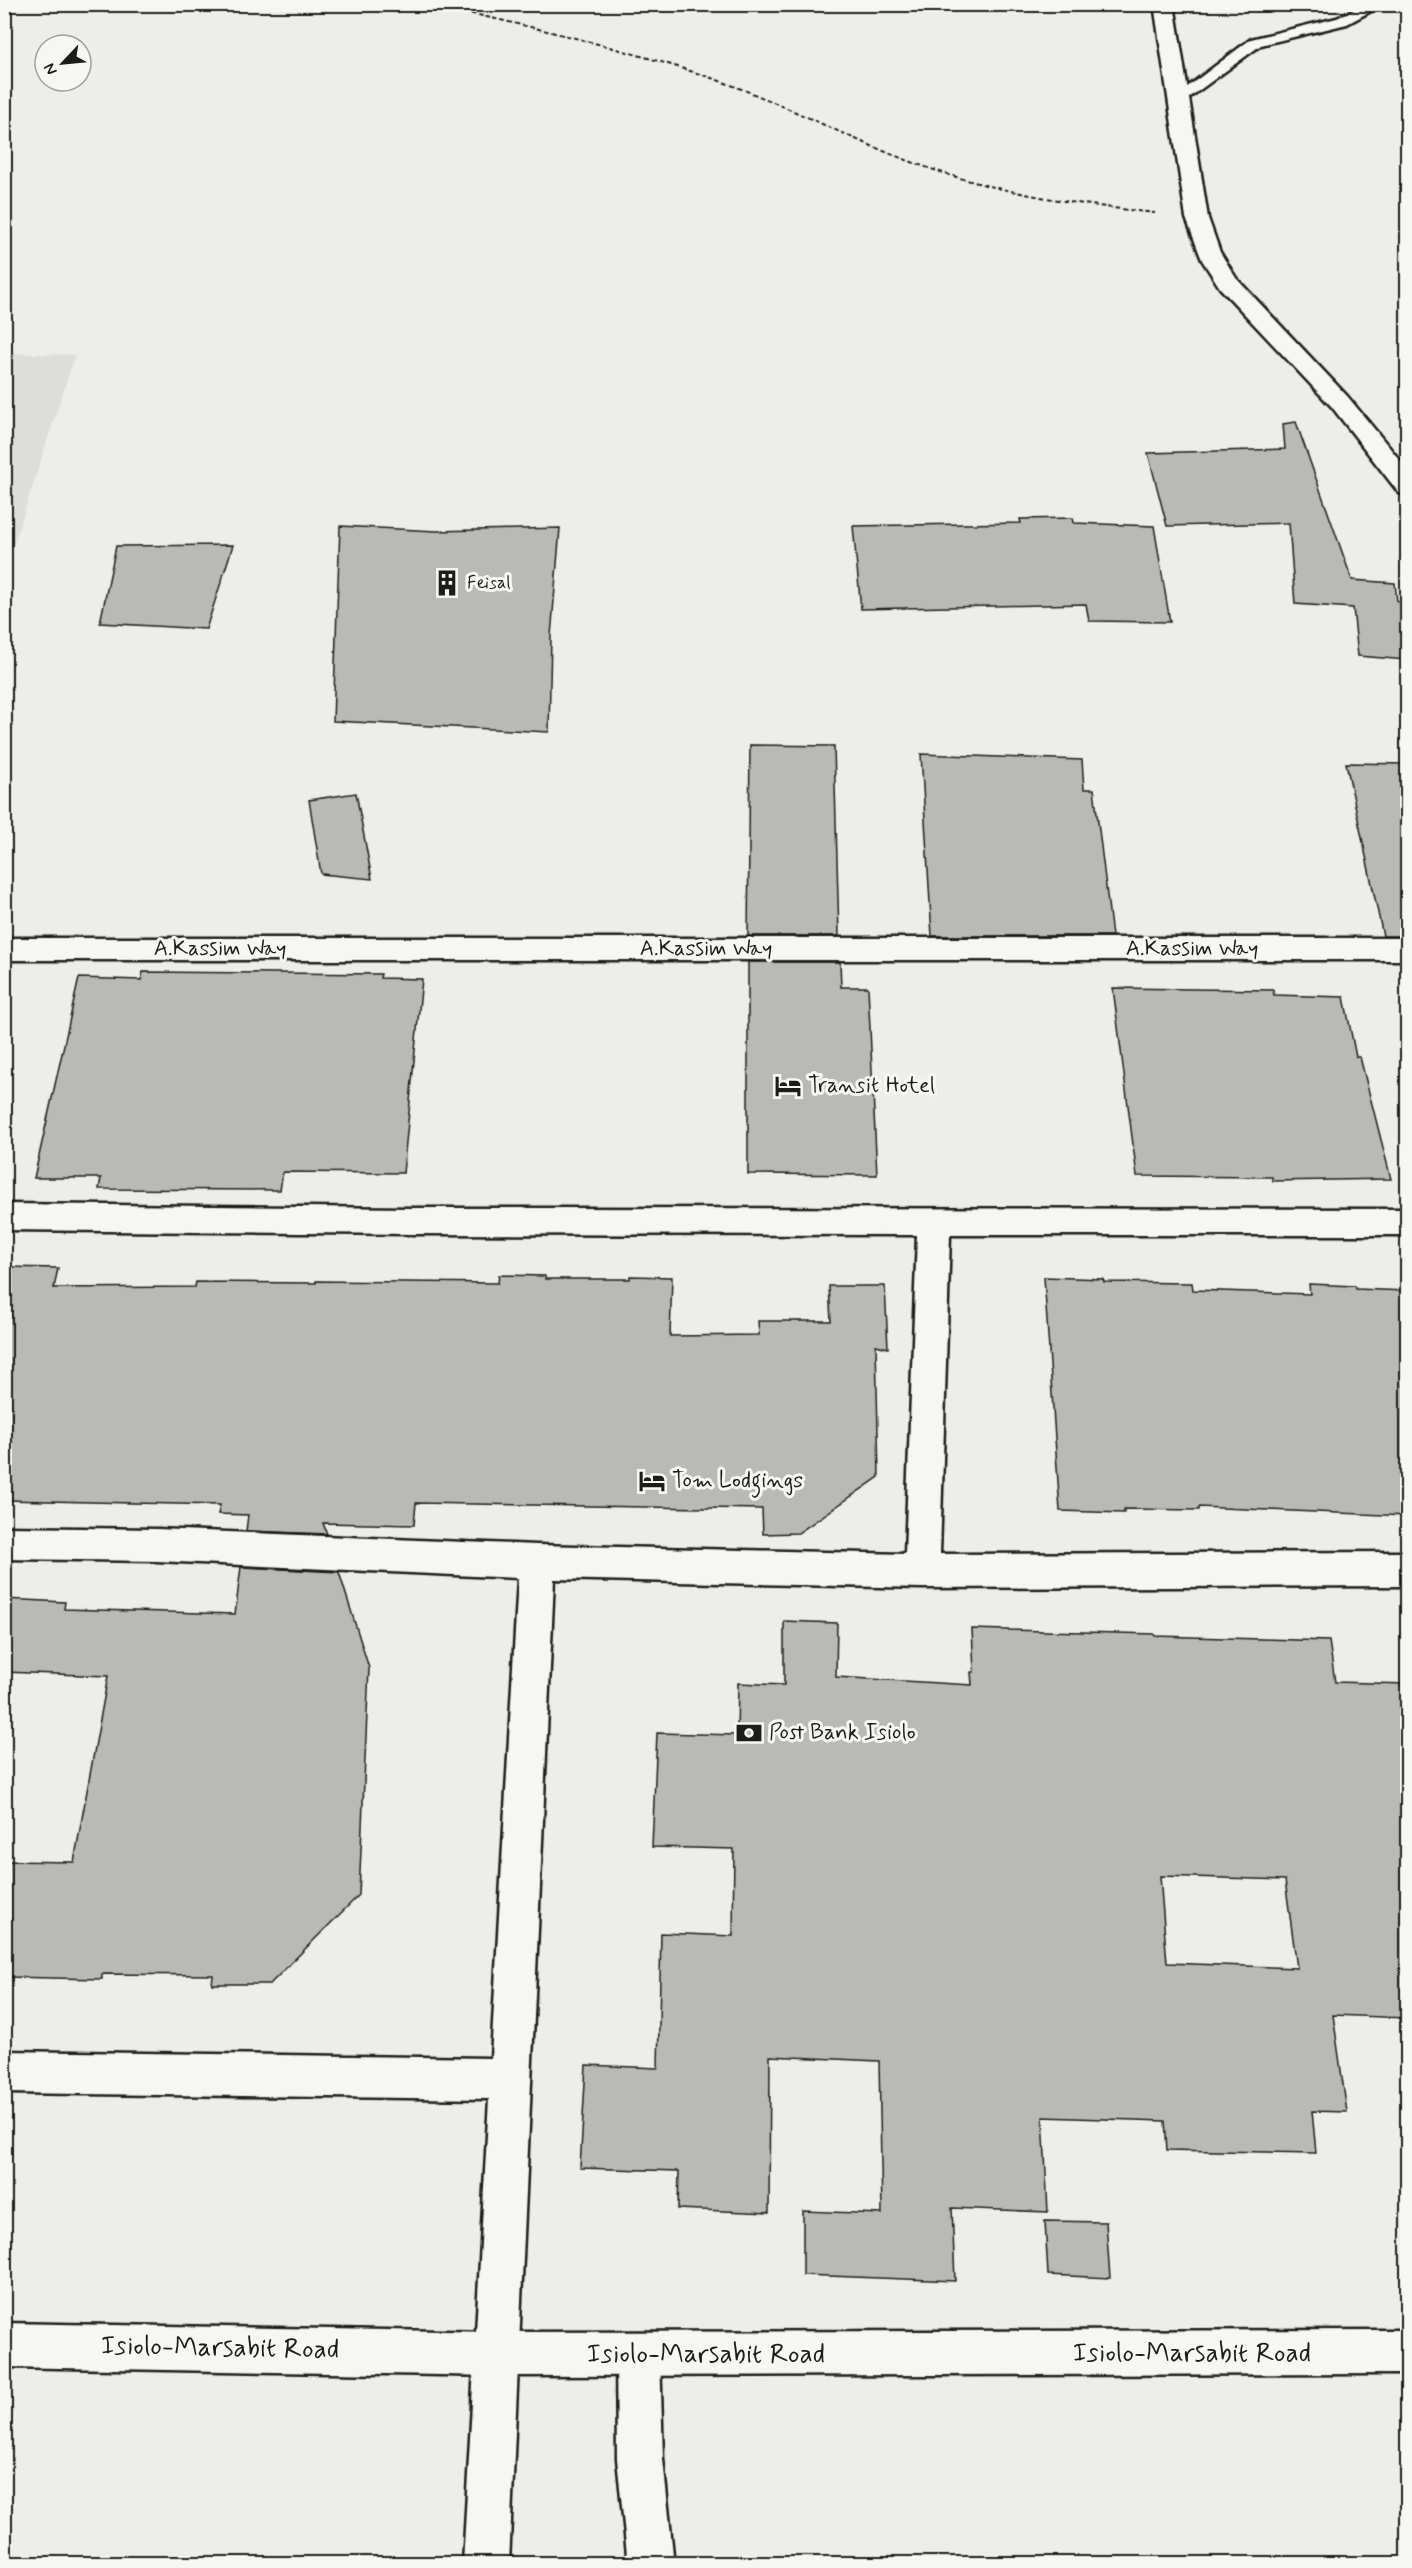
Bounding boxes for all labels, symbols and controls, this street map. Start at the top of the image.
north arrow [33,33,93,93]
text: N [39,60,63,78]
building icon: Feisal [432,568,462,598]
place label: Feisal [467,571,511,595]
street label: A.Kassim Way [154,935,286,963]
street label: A.Kassim Way [640,935,772,963]
street label: A.Kassim Way [1126,935,1258,963]
hotel icon: Transit Hotel [773,1071,803,1101]
place label: Transit Hotel [808,1072,935,1100]
hotel icon: Tom Lodgings [637,1466,667,1496]
place label: Tom Lodgings [672,1467,803,1498]
bank icon: Post Bank Isiolo [734,1718,764,1748]
place label: Post Bank Isiolo [769,1719,916,1747]
street label: Isiolo-Marsabit Road [101,2328,339,2368]
street label: Isiolo-Marsabit Road [1073,2336,1311,2371]
street label: Isiolo-Marsabit Road [587,2337,825,2372]

